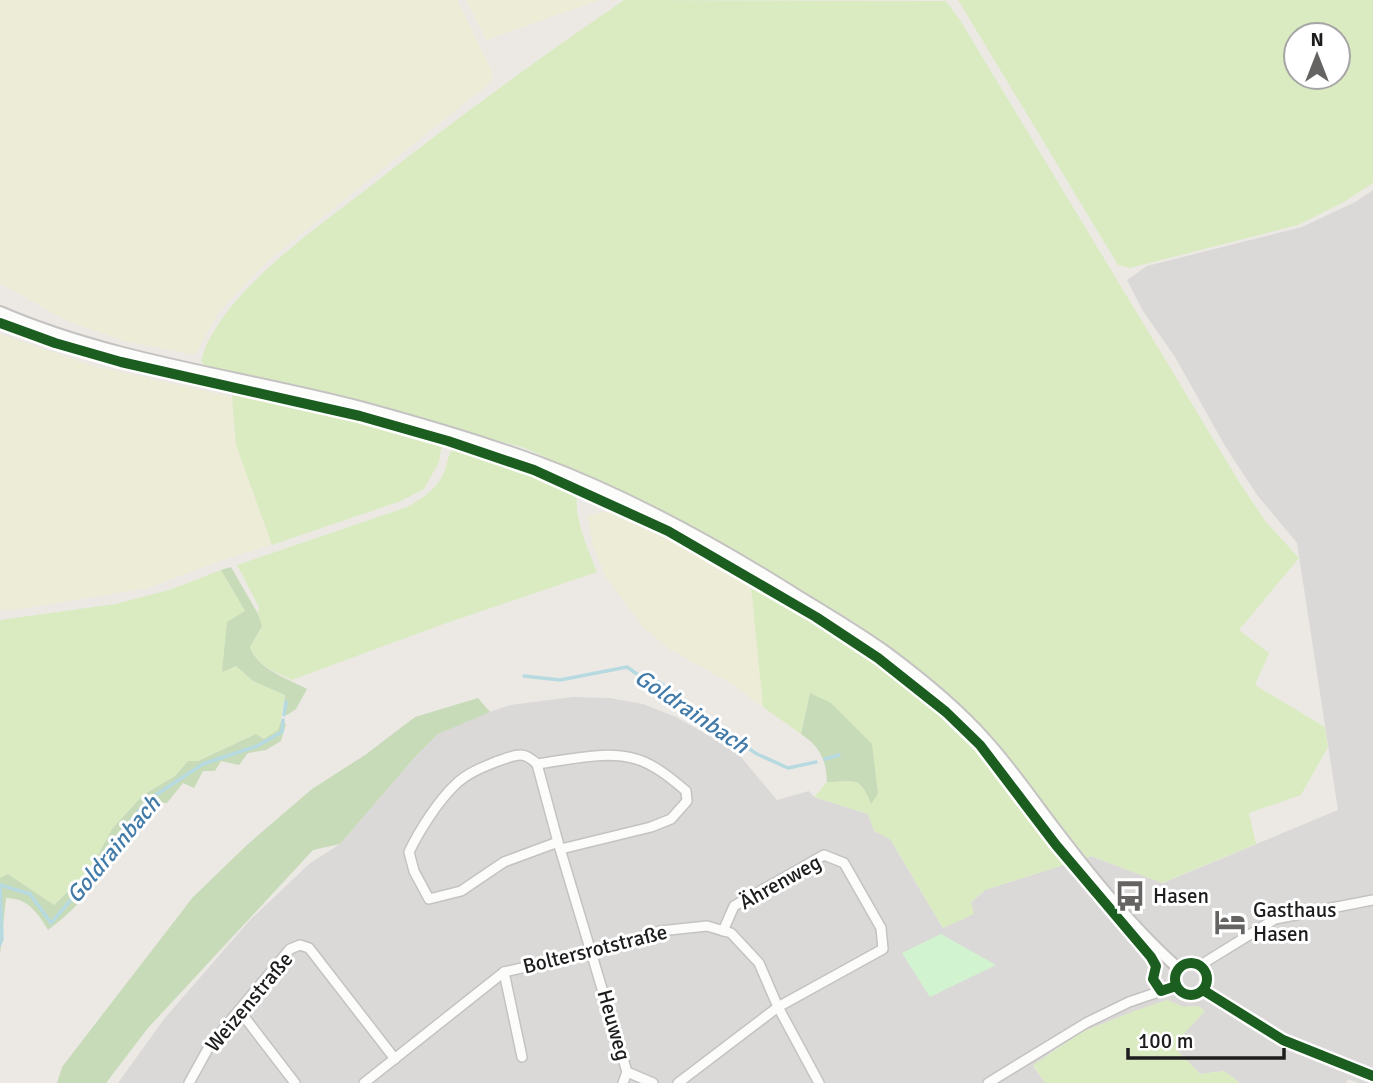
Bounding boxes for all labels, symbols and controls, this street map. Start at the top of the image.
north arrow [1282,21,1352,91]
text: N [1310,28,1324,52]
water label: Goldrainbach [629,663,756,761]
water label: Goldrainbach [60,789,168,909]
street label: Ährenweg [734,849,826,915]
bus stop icon: Hasen [1113,879,1147,913]
place label: Hasen [1153,883,1209,909]
place label: Gasthaus Hasen [1253,897,1336,947]
hotel icon: Gasthaus Hasen [1213,905,1247,939]
street label: Boltersrotstraße [520,918,670,980]
street label: Weizenstraße [200,947,298,1057]
street label: Heuweg [591,986,637,1064]
scale bar [1128,1016,1284,1060]
text: 100 m [1138,1028,1193,1054]

